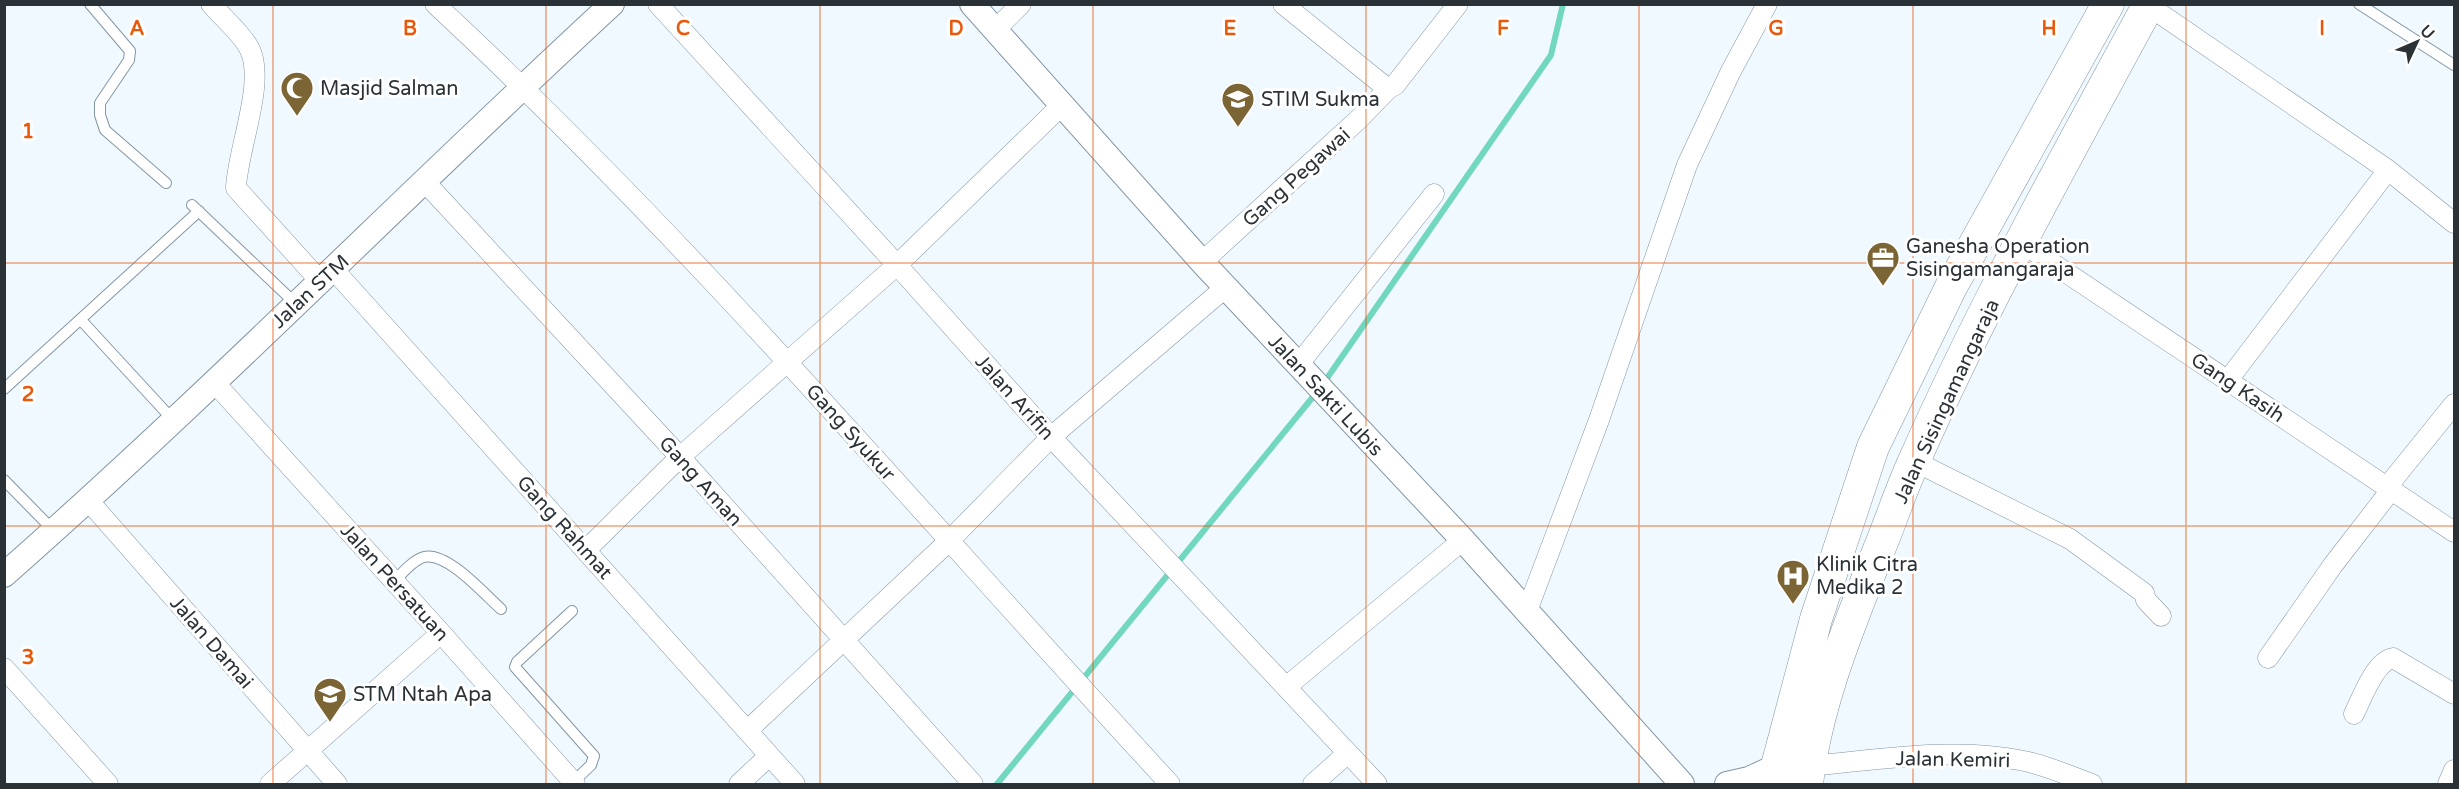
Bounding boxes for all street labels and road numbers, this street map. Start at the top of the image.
street label: Gang Pegawai [1238,123,1355,232]
street label: Jalan STM [267,250,354,334]
street label: Jalan Sisingamangaraja [1889,295,2005,507]
street label: Jalan Sakti Lubis [1263,330,1388,461]
street label: Gang Kasih [2186,348,2289,428]
street label: Jalan Arifin [970,350,1059,445]
street label: Gang Syukur [801,379,900,486]
street label: Gang Aman [654,432,747,532]
street label: Gang Rahmat [511,471,617,585]
street label: Jalan Persatuan [335,519,453,646]
street label: Jalan Damai [165,591,258,694]
street label: Jalan Kemiri [1895,747,2011,773]

